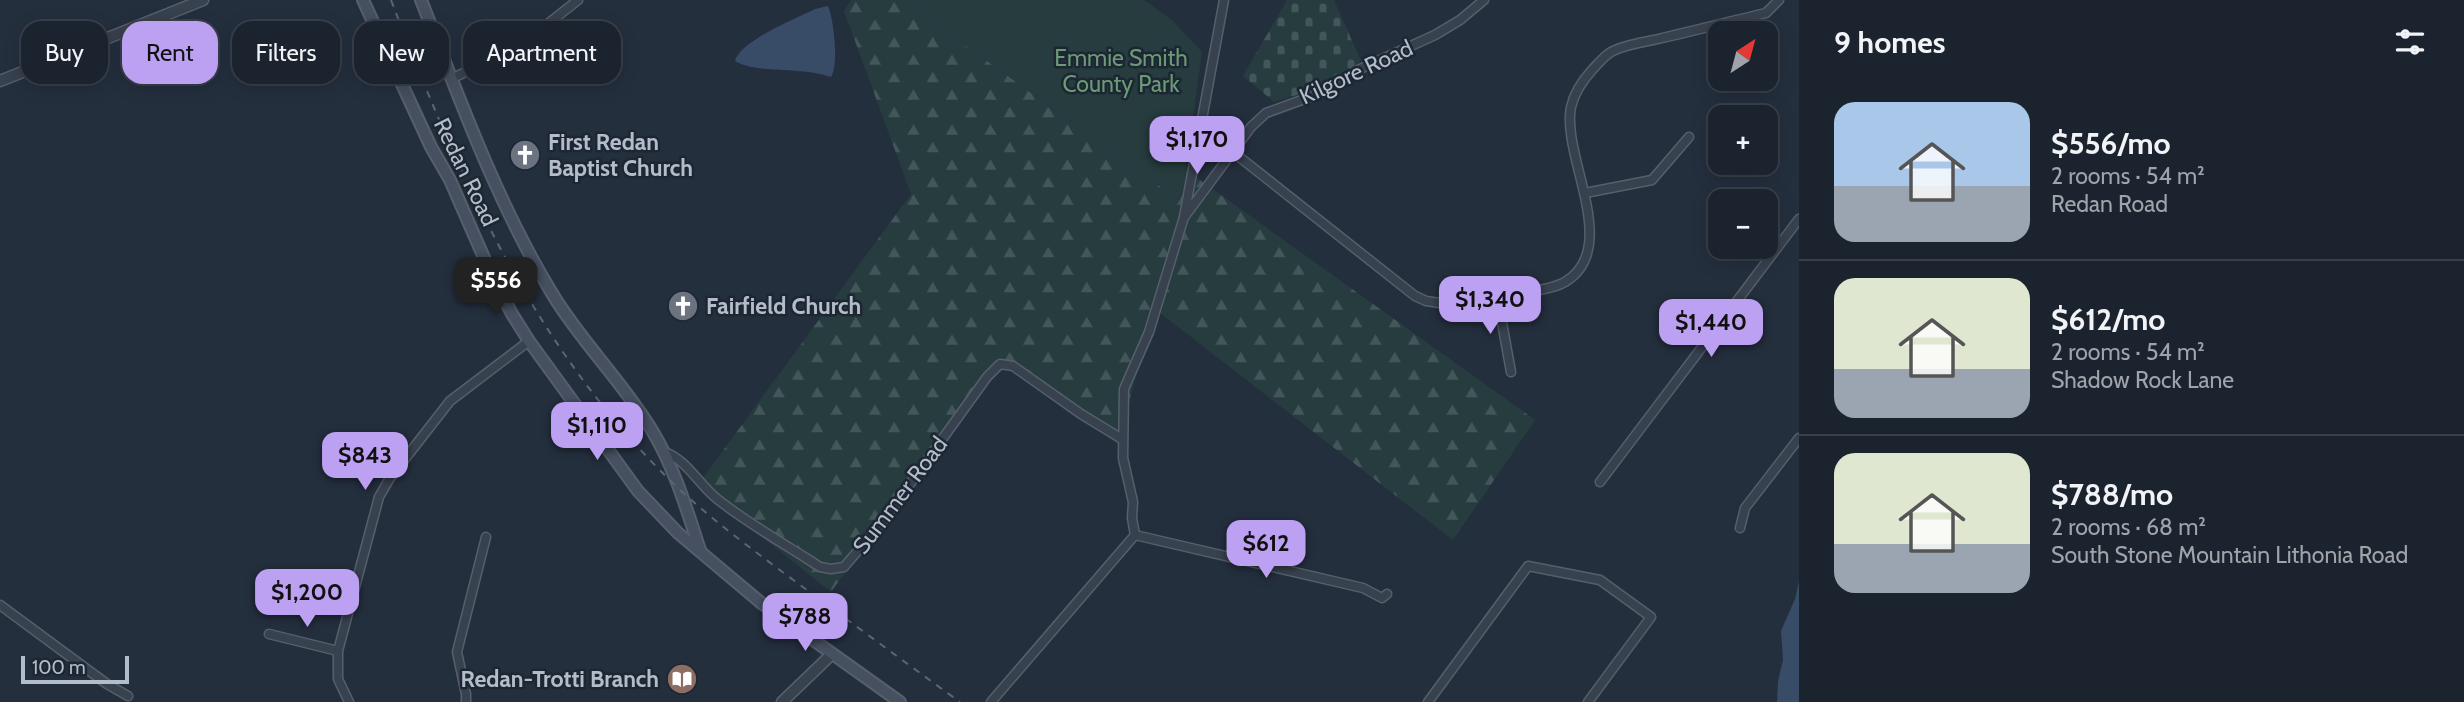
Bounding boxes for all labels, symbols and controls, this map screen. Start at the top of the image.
chip: Buy [21,21,108,84]
chip: Rent [122,21,218,84]
chip: Filters [232,21,340,84]
chip: New [354,21,449,84]
chip: Apartment [463,21,621,84]
north arrow [1708,21,1778,91]
map controls [1708,21,1778,259]
icon: filters [2391,23,2429,61]
text: 9 homes [1834,24,1945,61]
street label: Kilgore Road [1295,34,1417,110]
park label: Emmie Smith County Park [1054,44,1188,98]
button: + [1708,105,1778,175]
street label: Redan Road [428,113,504,231]
pin: $1,170 [1140,116,1254,176]
text: $1,170 [1166,125,1229,153]
text: $556/mo [2051,125,2171,162]
place label: First Redan Baptist Church [548,128,693,182]
icon: home [1890,130,1974,214]
church icon: First Redan Baptist Church [508,138,542,172]
text: 2 rooms · 54 m² [2051,162,2205,190]
button: − [1708,189,1778,259]
text: Redan Road [2051,190,2168,218]
pin: $556 [455,258,537,317]
text: $556 [471,266,521,294]
pin: $1,340 [1433,276,1547,336]
text: $1,340 [1455,285,1525,313]
church icon: Fairfield Church [666,289,700,323]
place label: Fairfield Church [706,292,861,320]
pin: $1,440 [1654,300,1768,359]
text: $612/mo [2051,301,2165,338]
icon: home [1890,306,1974,390]
text: $1,440 [1675,308,1747,336]
text: 2 rooms · 54 m² [2051,338,2205,366]
text: Shadow Rock Lane [2051,366,2234,394]
pin: $1,110 [540,402,654,462]
text: $1,110 [567,411,627,439]
street label: Summer Road [847,431,953,559]
pin: $843 [324,433,406,492]
text: $843 [338,441,392,469]
text: $788/mo [2051,476,2173,513]
icon: home [1890,481,1974,565]
text: 2 rooms · 68 m² [2051,513,2206,541]
pin: $612 [1225,520,1307,580]
text: $612 [1243,529,1289,557]
text: South Stone Mountain Lithonia Road [2051,541,2408,569]
pin: $1,200 [250,570,364,629]
text: $1,200 [271,578,343,606]
pin: $788 [764,594,846,653]
text: $788 [779,602,831,630]
scale bar [21,653,130,685]
text: 100 m [32,656,86,679]
library icon: Redan-Trotti Branch [665,662,699,696]
place label: Redan-Trotti Branch [460,665,659,693]

